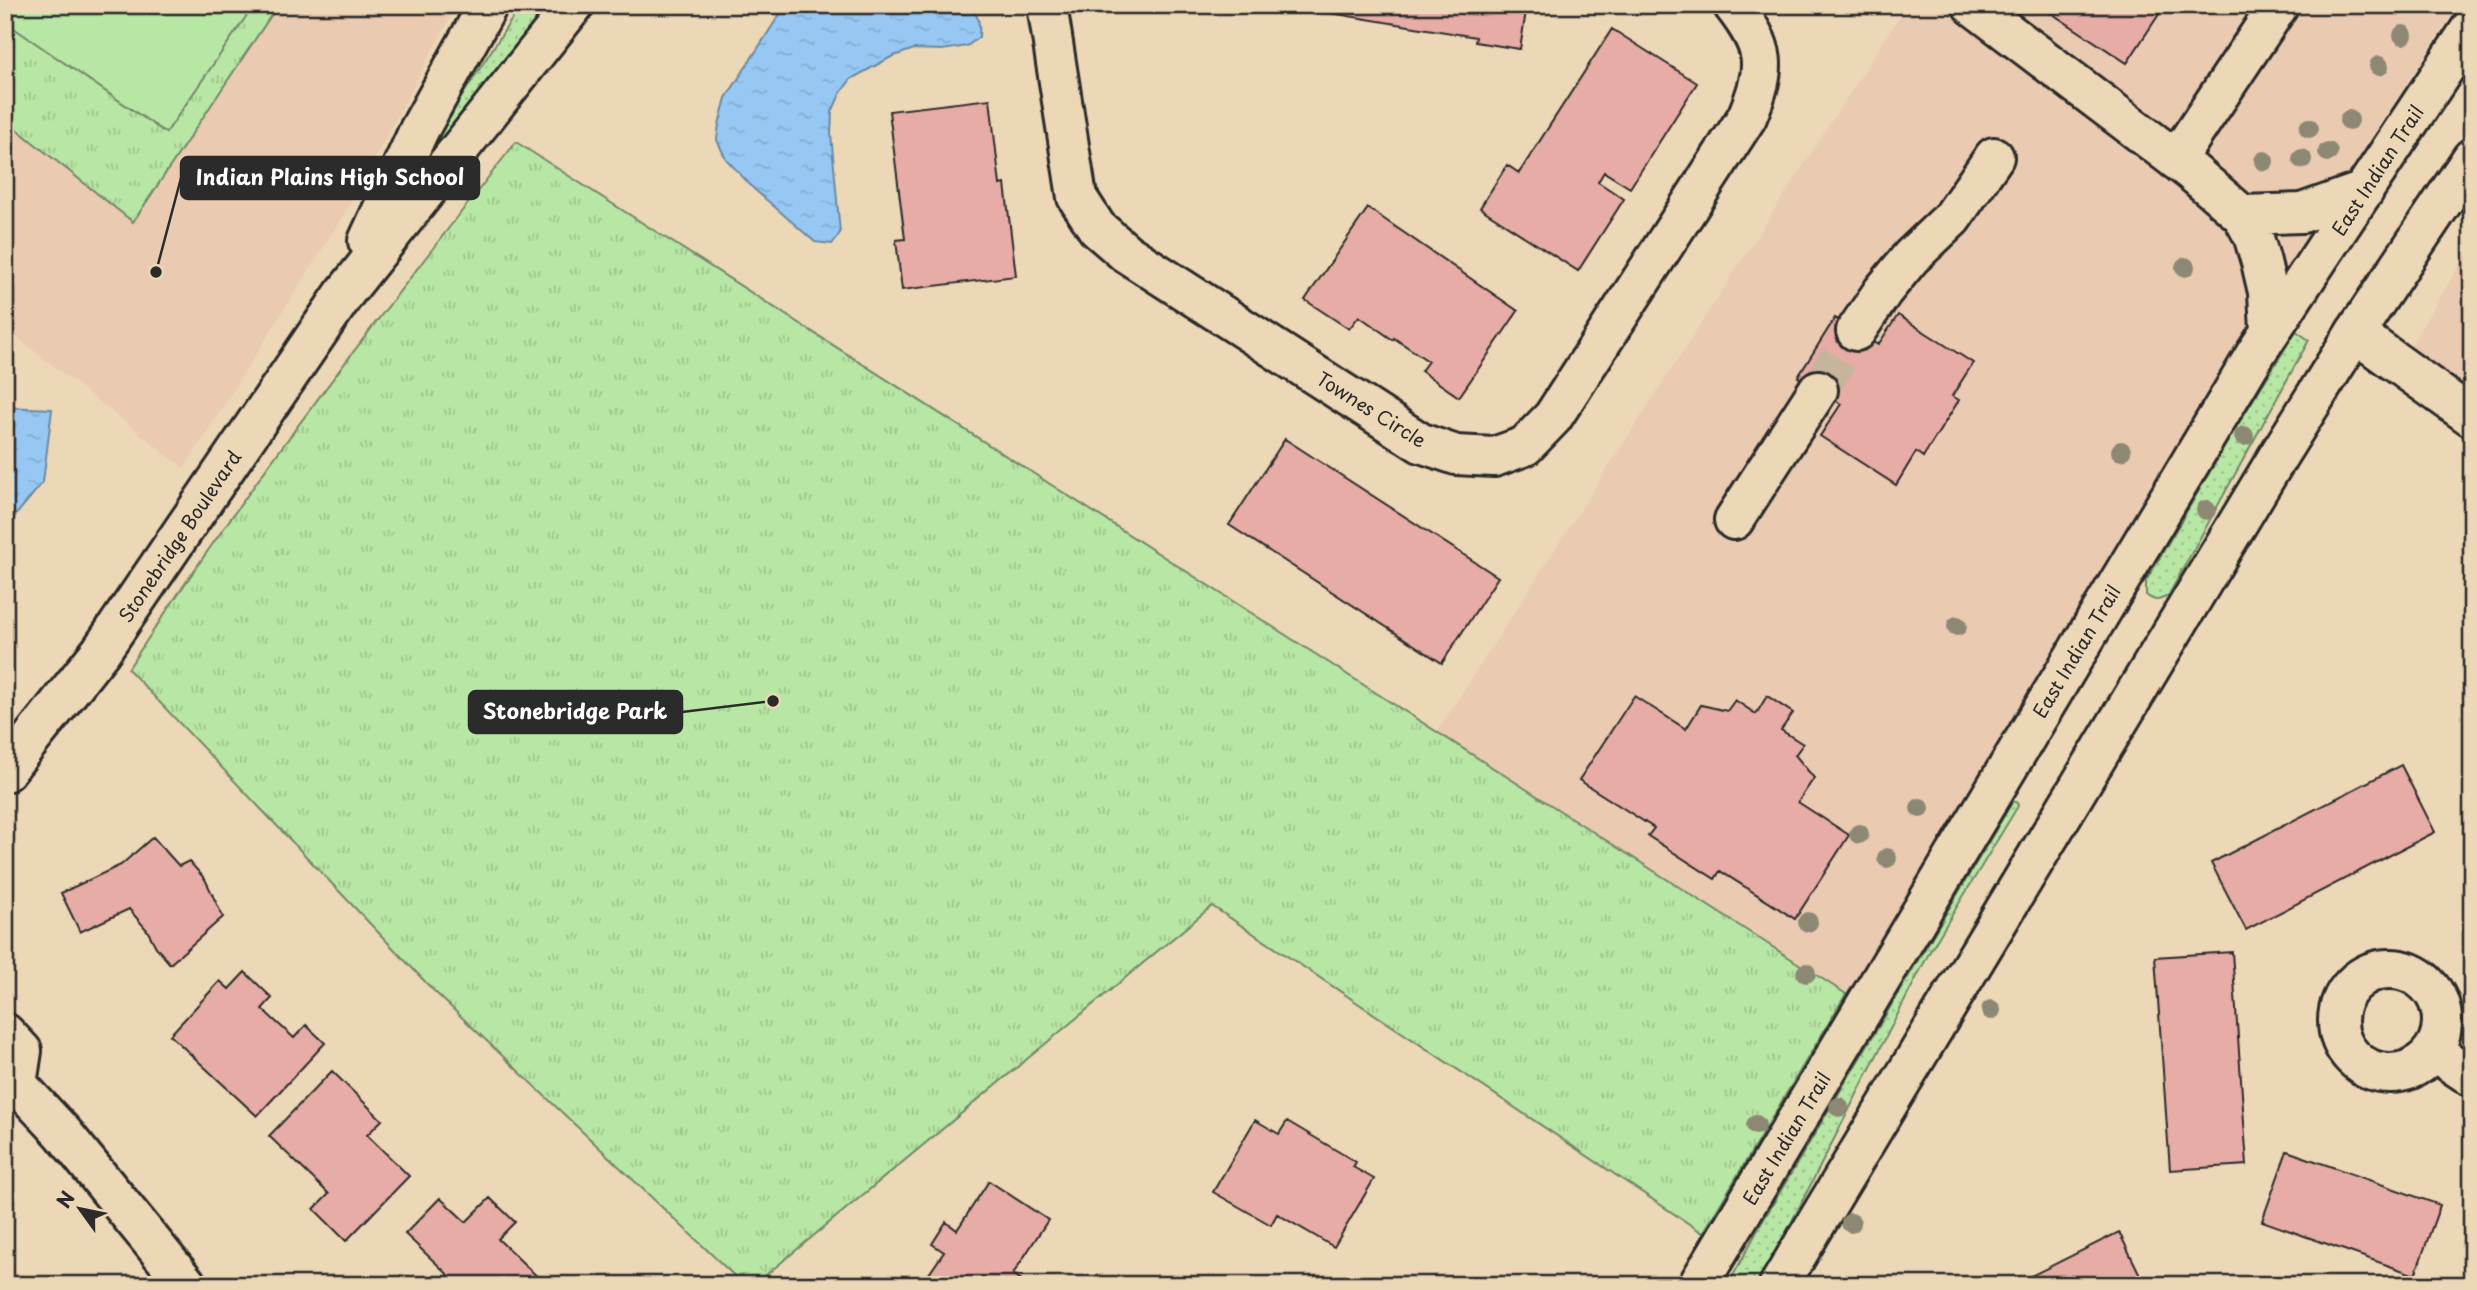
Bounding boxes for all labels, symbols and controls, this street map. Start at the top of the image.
street label: East Indian Trail [2324,99,2430,241]
callout: Indian Plains High School [181,157,479,199]
text: Indian Plains High School [196,160,464,192]
street label: Townes Circle [1312,364,1432,454]
street label: Stonebridge Boulevard [111,444,247,628]
street label: East Indian Trail [2025,579,2127,723]
callout: Stonebridge Park [469,691,682,733]
text: Stonebridge Park [483,694,667,726]
street label: East Indian Trail [1735,1066,1837,1210]
north arrow [46,1174,116,1244]
text: N [49,1185,81,1213]

